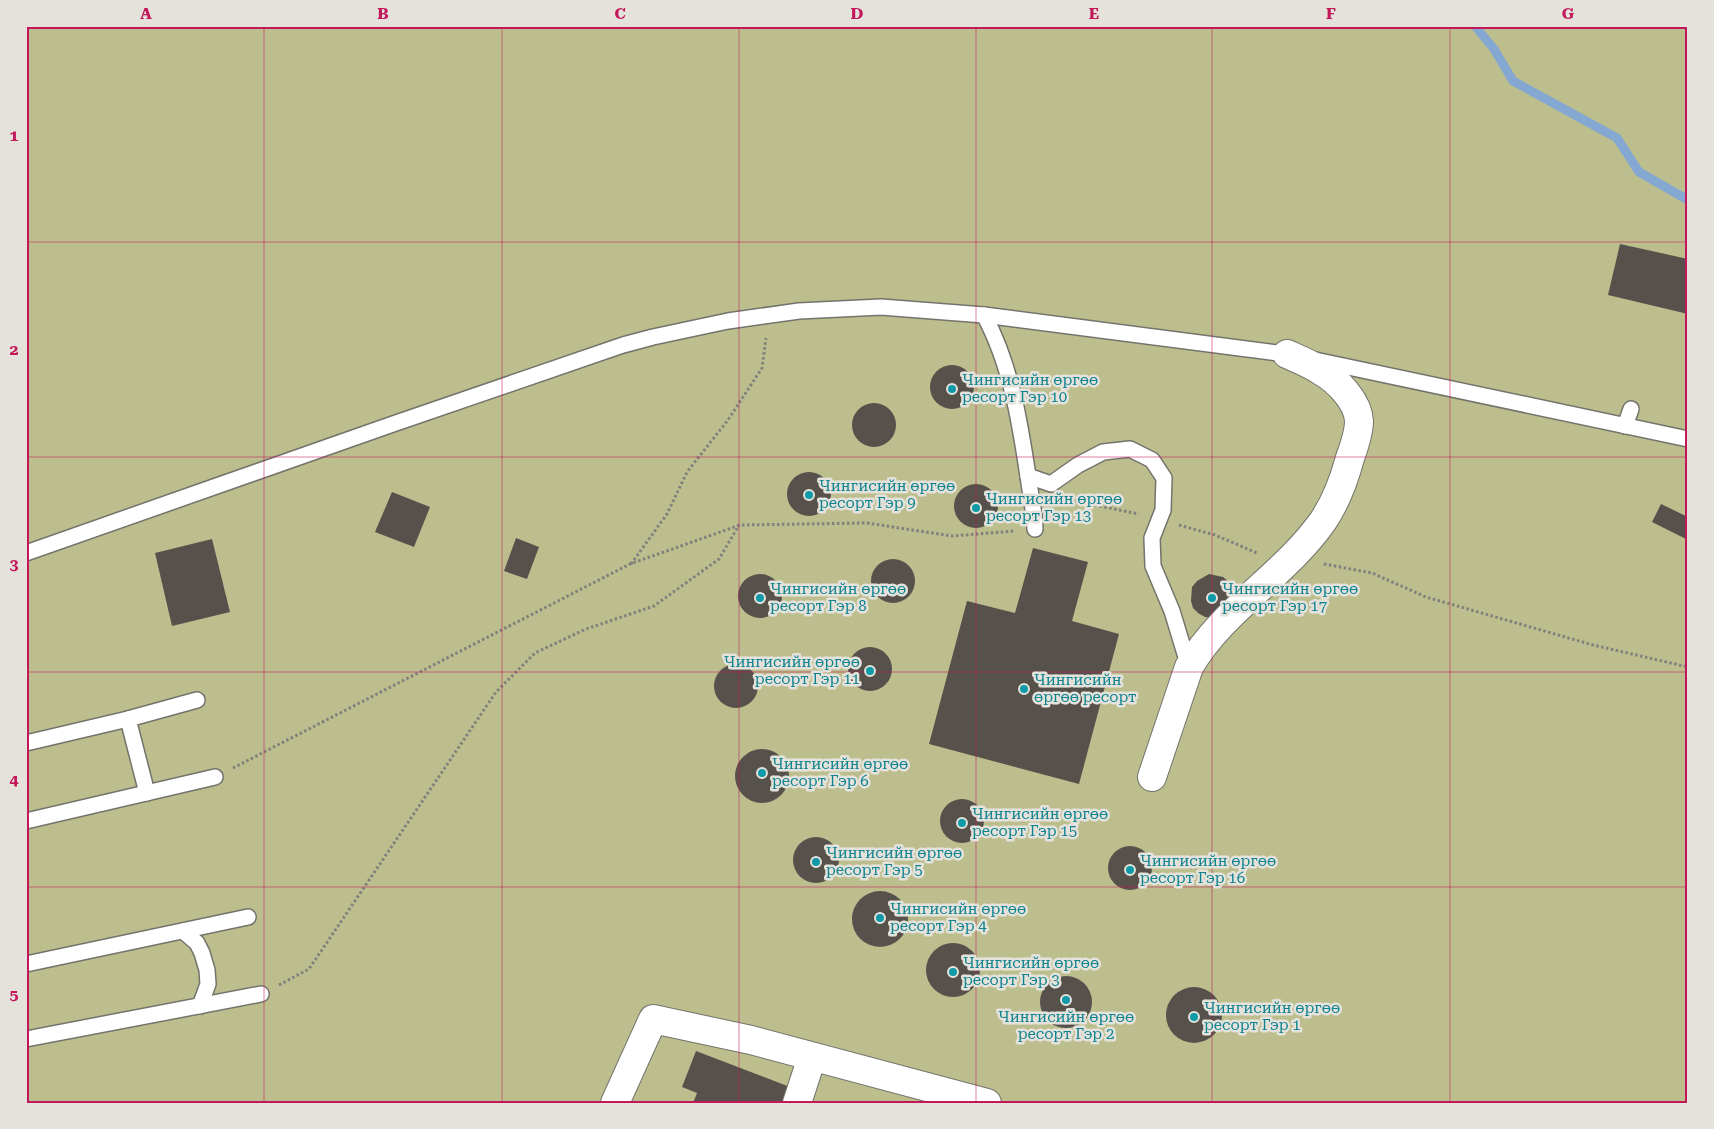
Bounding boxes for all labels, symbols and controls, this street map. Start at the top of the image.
text: A [140,4,152,23]
text: B [377,4,389,23]
text: C [614,4,626,23]
text: D [851,4,864,23]
text: E [1089,4,1099,23]
text: F [1326,4,1336,23]
text: G [1562,4,1575,23]
text: 1 [10,126,19,145]
text: 2 [10,340,19,359]
place label: Чингисийн өргөө ресорт Гэр 10 [962,371,1098,406]
marker: Чингисийн өргөө ресорт Гэр 10 [946,383,958,395]
place label: Чингисийн өргөө ресорт Гэр 9 [819,477,955,512]
marker: Чингисийн өргөө ресорт Гэр 9 [803,489,815,501]
place label: Чингисийн өргөө ресорт Гэр 13 [986,490,1122,525]
marker: Чингисийн өргөө ресорт Гэр 13 [970,502,982,514]
text: 3 [10,555,19,574]
place label: Чингисийн өргөө ресорт Гэр 8 [770,580,906,615]
place label: Чингисийн өргөө ресорт Гэр 17 [1222,580,1358,615]
marker: Чингисийн өргөө ресорт Гэр 8 [754,592,766,604]
marker: Чингисийн өргөө ресорт Гэр 17 [1206,592,1218,604]
place label: Чингисийн өргөө ресорт Гэр 11 [724,653,860,688]
marker: Чингисийн өргөө ресорт Гэр 11 [864,665,876,677]
place label: Чингисийн өргөө ресорт [1034,671,1137,706]
marker: Чингисийн өргөө ресорт [1018,683,1030,695]
place label: Чингисийн өргөө ресорт Гэр 6 [772,755,908,790]
marker: Чингисийн өргөө ресорт Гэр 6 [756,767,768,779]
text: 4 [10,770,19,789]
place label: Чингисийн өргөө ресорт Гэр 15 [972,805,1108,840]
marker: Чингисийн өргөө ресорт Гэр 15 [956,817,968,829]
place label: Чингисийн өргөө ресорт Гэр 5 [826,844,962,879]
place label: Чингисийн өргөө ресорт Гэр 16 [1140,852,1276,887]
marker: Чингисийн өргөө ресорт Гэр 5 [810,856,822,868]
marker: Чингисийн өргөө ресорт Гэр 16 [1124,864,1136,876]
place label: Чингисийн өргөө ресорт Гэр 4 [890,900,1026,935]
marker: Чингисийн өргөө ресорт Гэр 4 [874,912,886,924]
place label: Чингисийн өргөө ресорт Гэр 3 [963,954,1099,989]
marker: Чингисийн өргөө ресорт Гэр 3 [947,966,959,978]
text: 5 [10,985,19,1004]
marker: Чингисийн өргөө ресорт Гэр 2 [1060,994,1072,1006]
place label: Чингисийн өргөө ресорт Гэр 1 [1204,999,1340,1034]
place label: Чингисийн өргөө ресорт Гэр 2 [998,1008,1134,1043]
marker: Чингисийн өргөө ресорт Гэр 1 [1188,1011,1200,1023]

